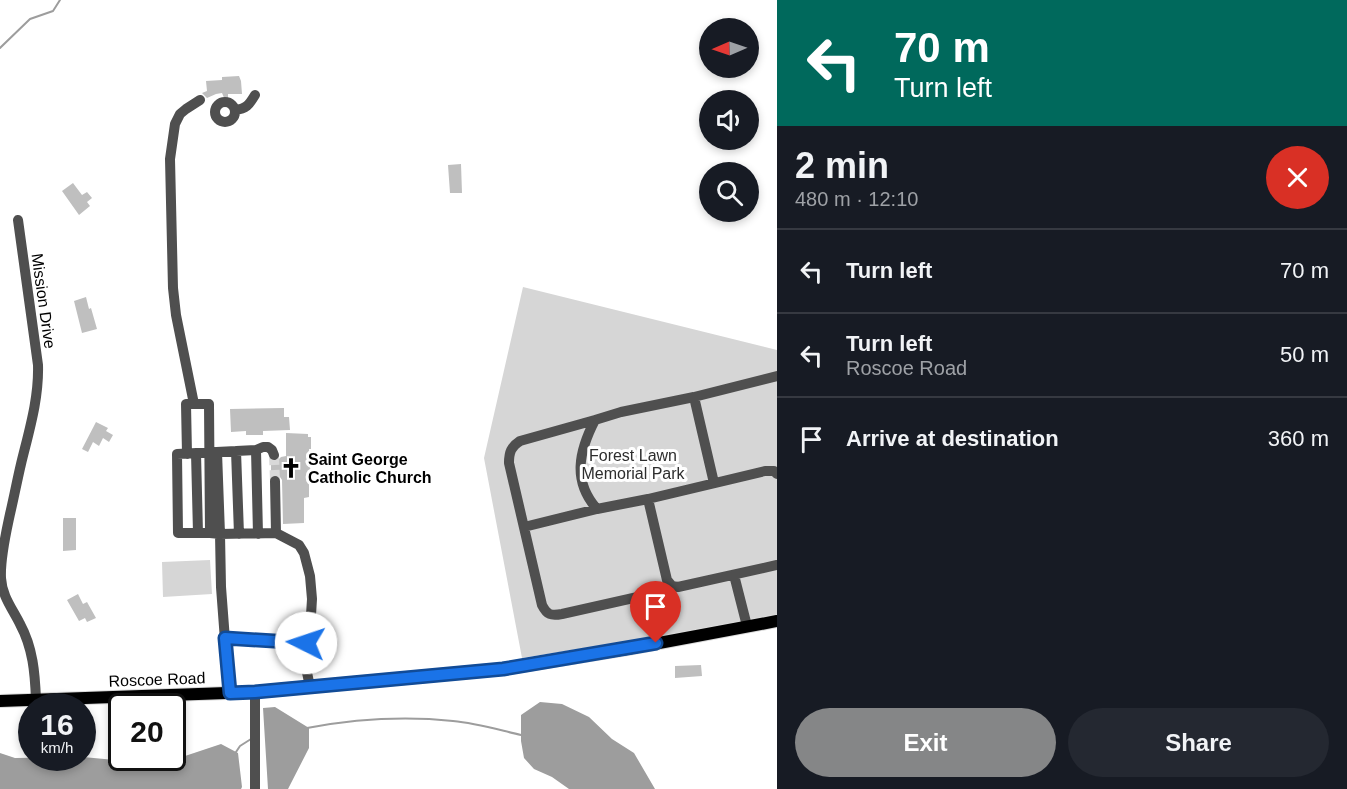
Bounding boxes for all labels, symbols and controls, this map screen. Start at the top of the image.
north arrow [699,18,759,78]
map controls [699,18,759,222]
icon: left [795,24,873,102]
text: 70 m [894,24,990,71]
text: Turn left [894,73,992,103]
button: sound [699,90,759,150]
text: 2 min [795,145,889,186]
button: close [1266,146,1329,209]
button: search [699,162,759,222]
text: 480 m · 12:10 [795,188,918,210]
street label: Mission Drive [28,252,59,350]
icon: left [795,255,828,288]
text: Turn left [846,258,932,283]
text: 70 m [1280,258,1329,283]
text: Turn left [846,331,932,356]
icon: left [795,339,828,372]
text: 50 m [1280,342,1329,367]
text: Roscoe Road [846,357,967,379]
icon: arrive [795,423,828,456]
text: Arrive at destination [846,426,1059,451]
text: 360 m [1268,426,1329,451]
park label: Forest Lawn Memorial Park [581,447,686,482]
place label: Saint George Catholic Church [308,451,432,486]
church icon: Saint George Catholic Church [279,456,303,480]
pin [630,581,681,643]
icon: arrive [639,590,672,623]
position arrow [274,611,338,675]
street label: Roscoe Road [108,669,206,690]
speed limit sign: 20 [108,693,186,771]
text: 16 [40,708,74,741]
button: Exit [795,708,1056,777]
button: Share [1068,708,1329,777]
text: km/h [41,739,73,756]

